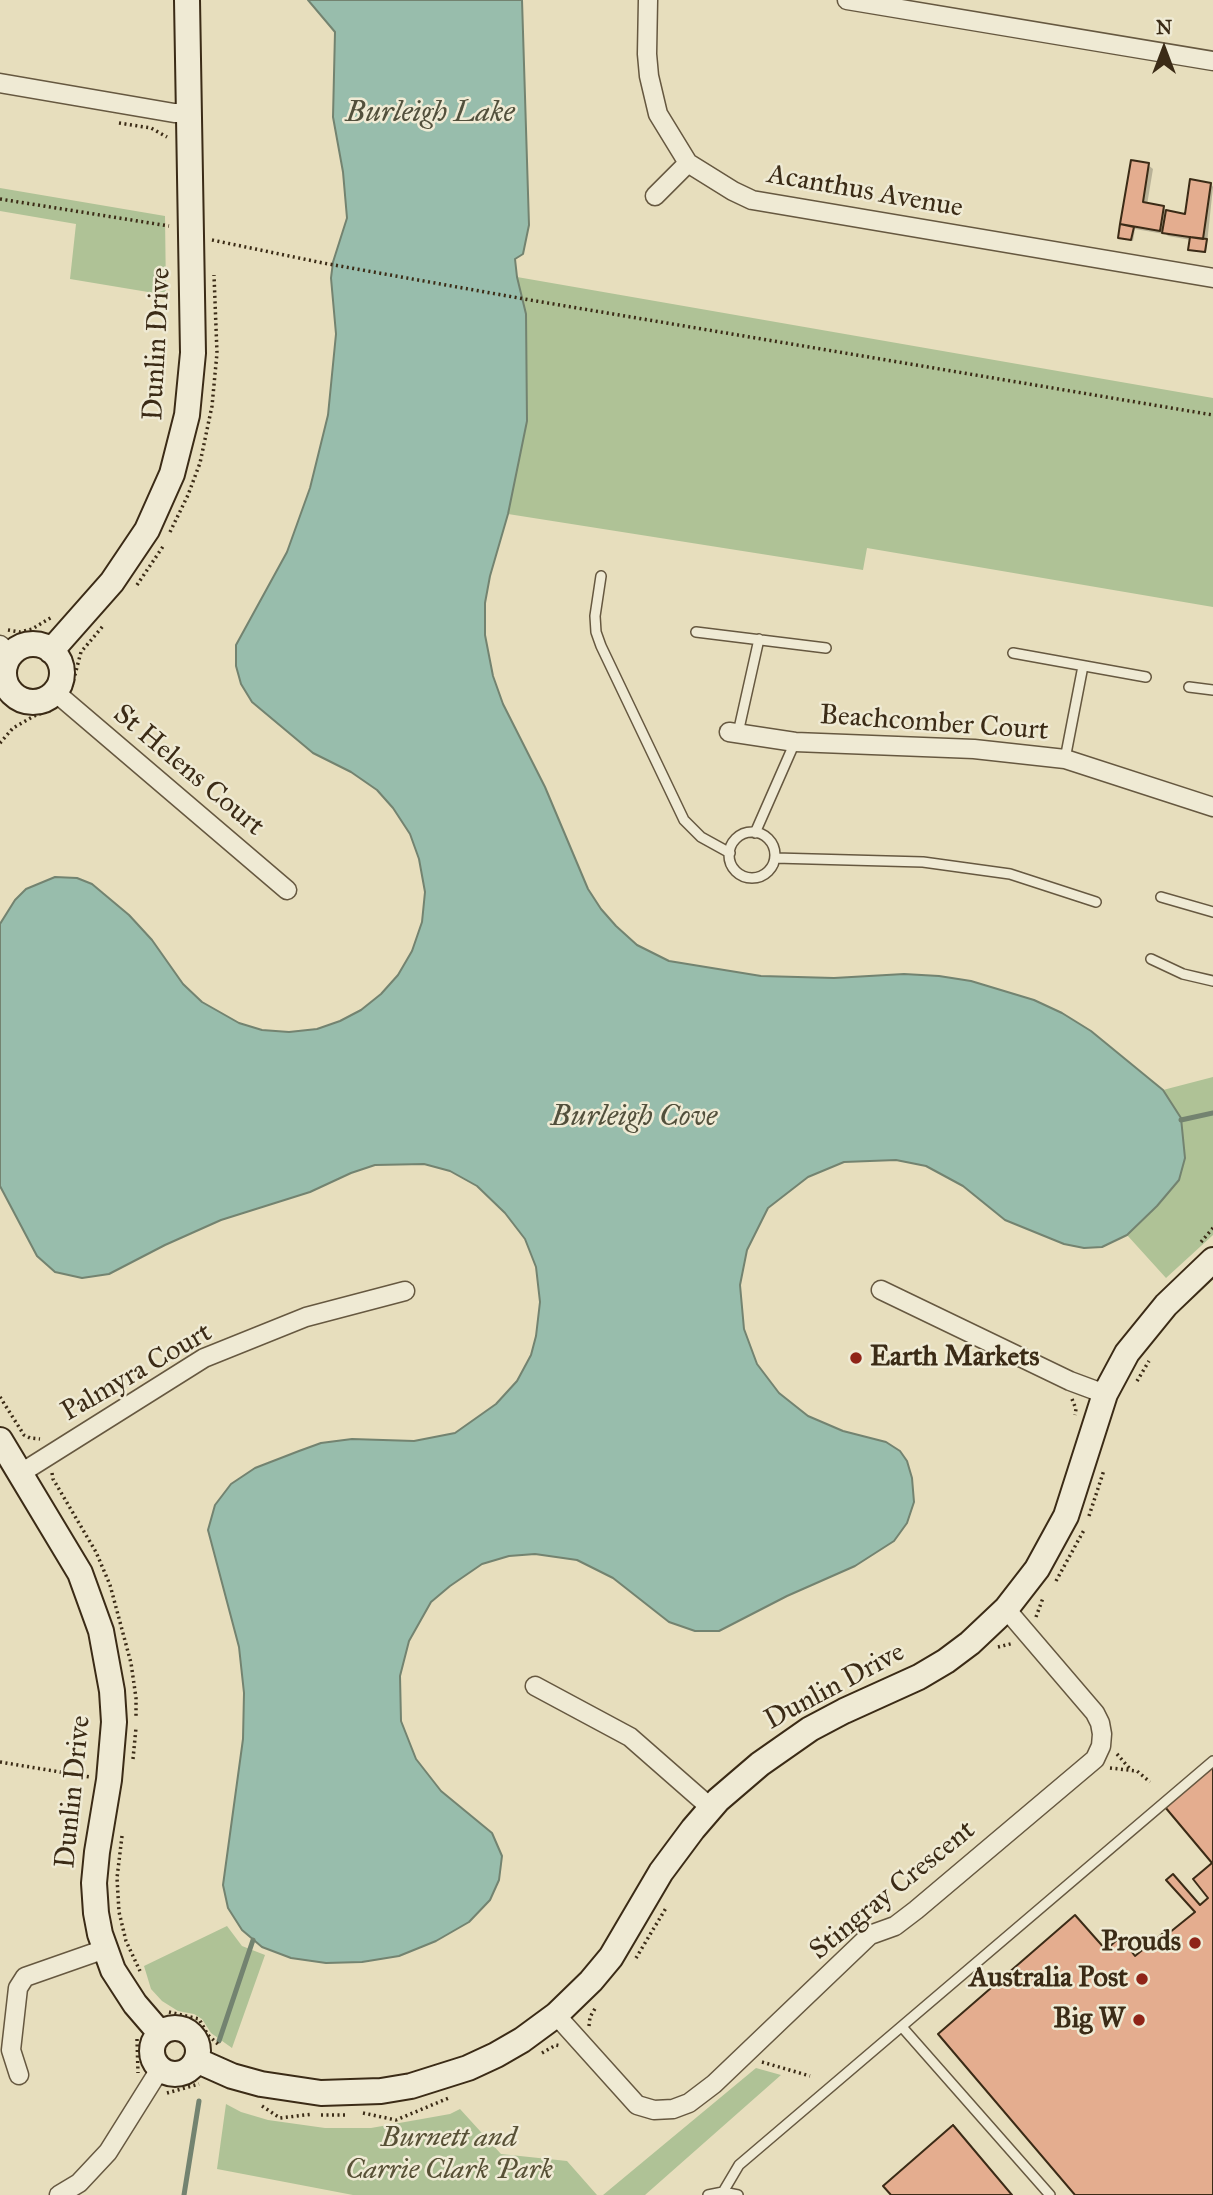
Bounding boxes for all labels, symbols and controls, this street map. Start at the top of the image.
north arrow [1129,14,1199,84]
text: N [1156,16,1172,39]
water label: Burleigh Lake [345,96,515,132]
street label: Acanthus Avenue [765,158,965,226]
street label: Dunlin Drive [137,267,179,421]
street label: St Helens Court [106,698,270,844]
street label: Beachcomber Court [818,699,1050,749]
water label: Burleigh Cove [551,1100,717,1136]
street label: Palmyra Court [56,1316,218,1430]
place label: Earth Markets [870,1341,1039,1375]
marker: Earth Markets [848,1350,864,1366]
street label: Dunlin Drive [759,1636,911,1738]
street label: Dunlin Drive [49,1714,99,1870]
street label: Stingray Crescent [804,1814,982,1968]
place label: Prouds [1101,1926,1181,1960]
marker: Prouds [1187,1935,1203,1951]
place label: Australia Post [969,1962,1128,1996]
marker: Australia Post [1134,1971,1150,1987]
place label: Big W [1053,2003,1125,2037]
marker: Big W [1131,2012,1147,2028]
park label: Burnett and Carrie Clark Park [345,2122,553,2188]

